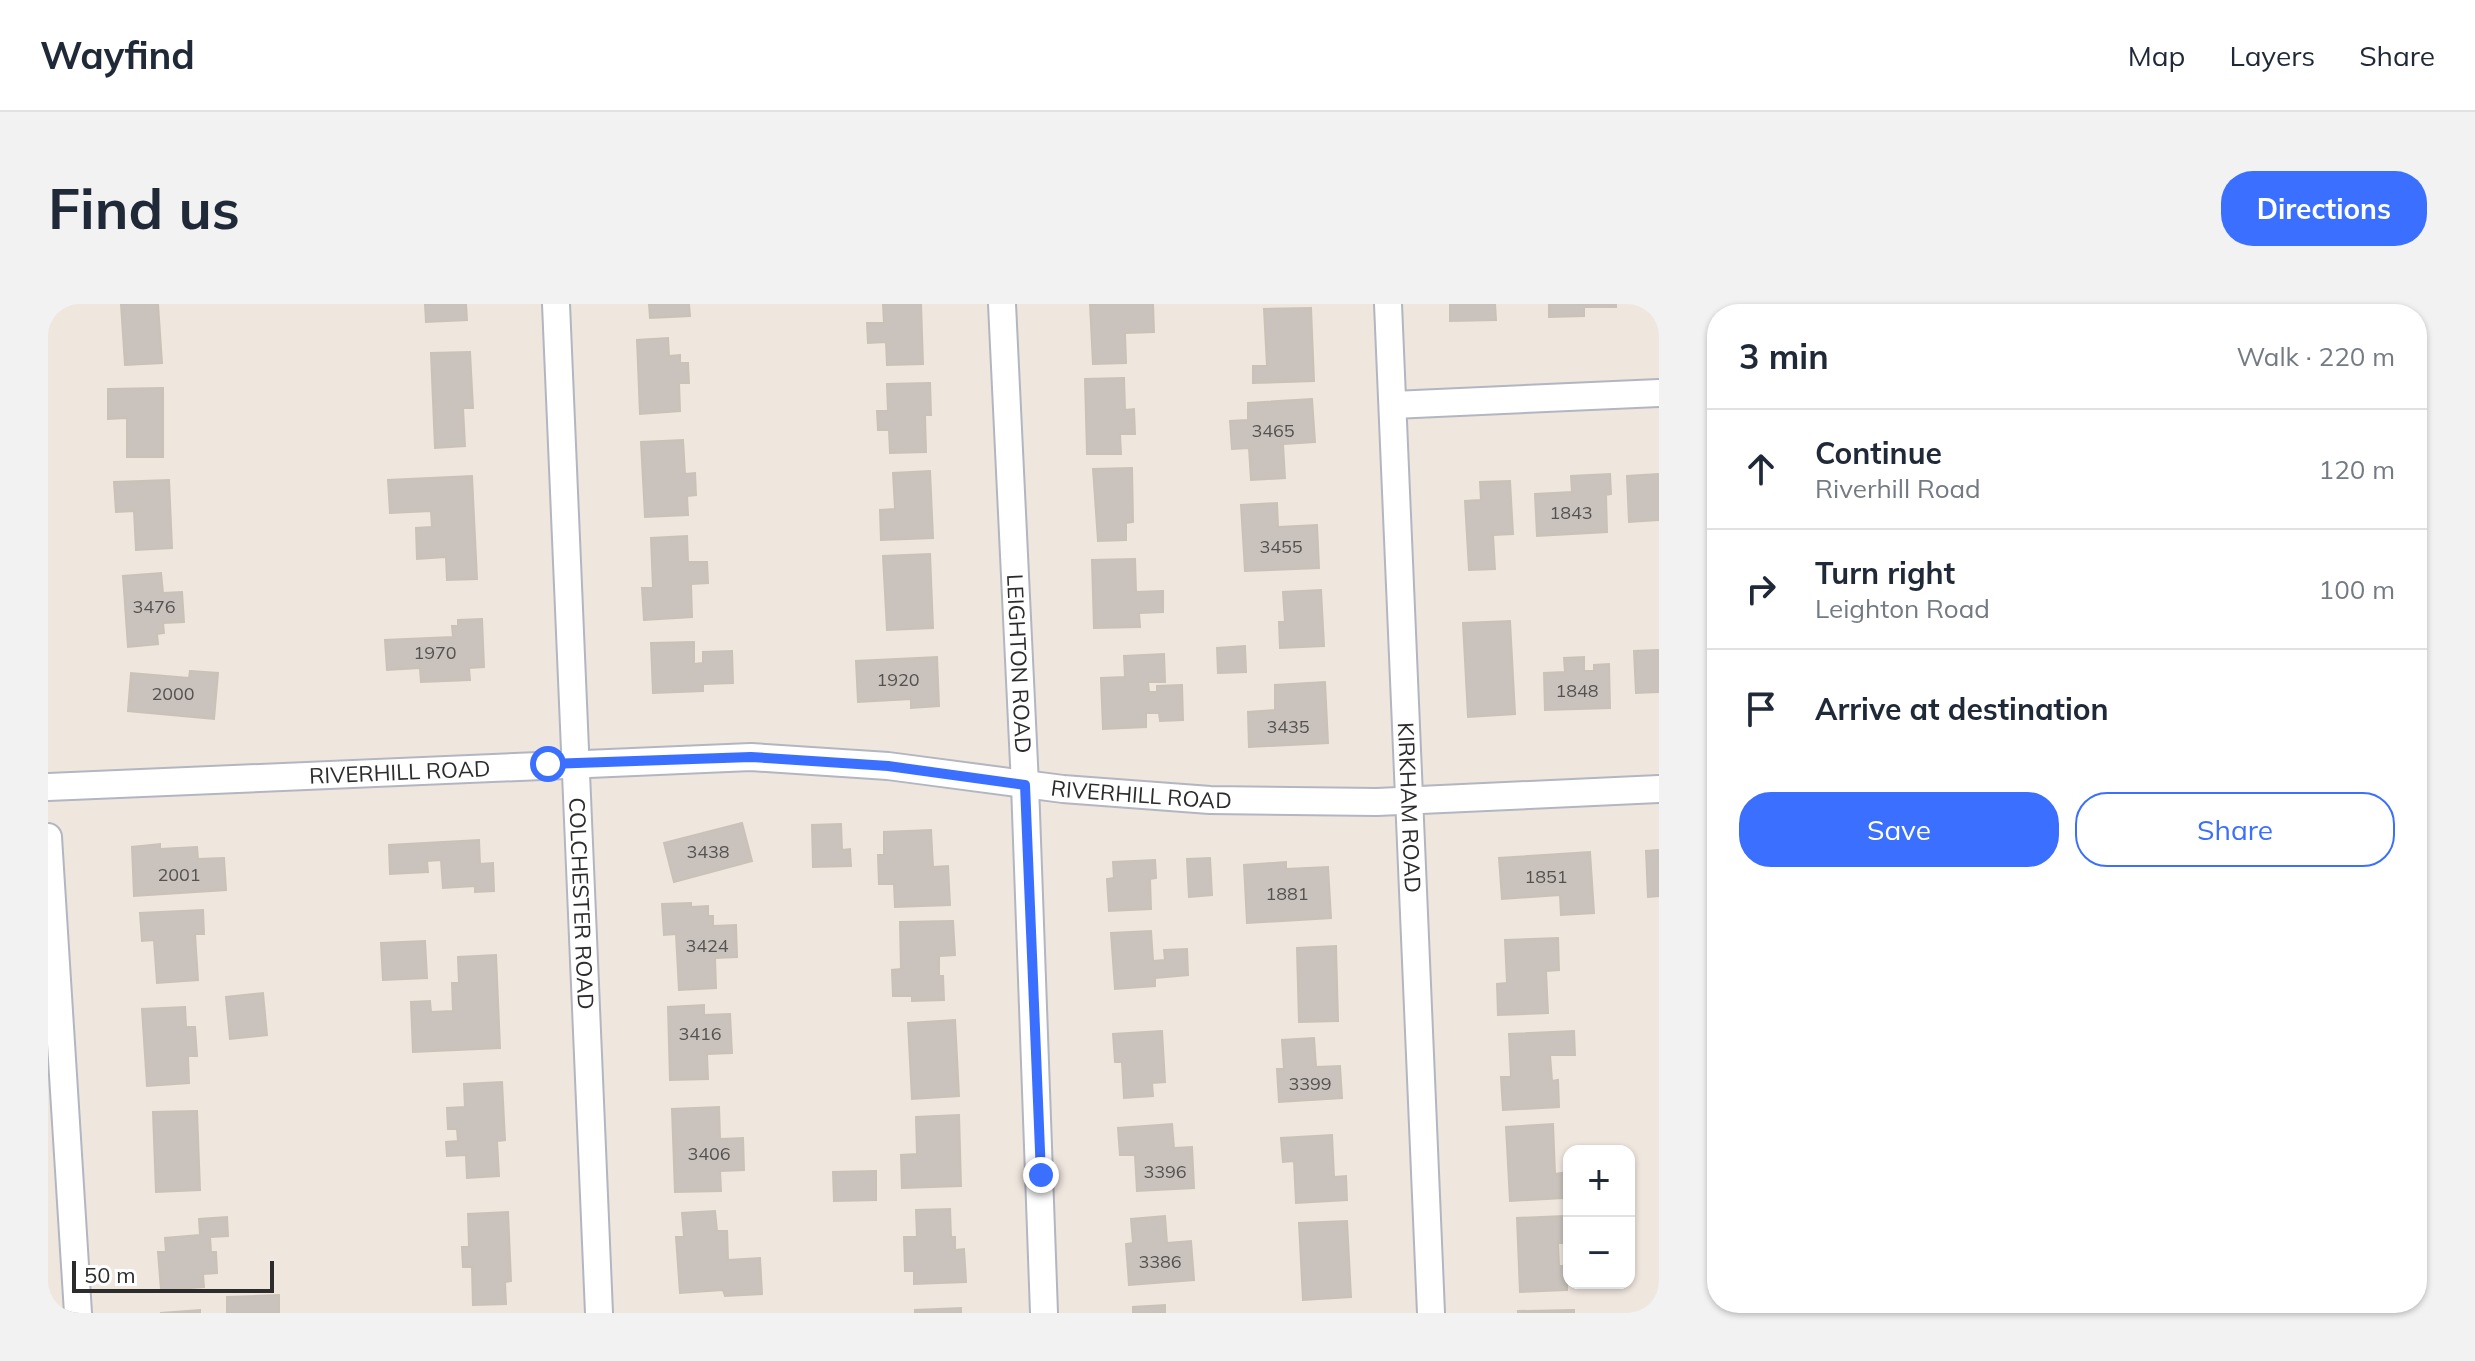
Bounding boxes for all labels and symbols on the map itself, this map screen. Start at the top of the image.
house number: 3465 [1251,419,1295,442]
house number: 1843 [1549,501,1593,524]
house number: 3455 [1259,535,1303,558]
street label: LEIGHTON ROAD [1001,573,1037,754]
house number: 3476 [132,595,176,618]
house number: 1970 [413,641,457,664]
house number: 1920 [876,668,920,691]
house number: 1848 [1555,679,1599,702]
house number: 2000 [151,682,195,705]
house number: 3435 [1266,715,1310,738]
street label: KIRKHAM ROAD [1392,722,1427,894]
route start [530,746,566,782]
street label: RIVERHILL ROAD [309,754,491,790]
street label: RIVERHILL ROAD [1049,774,1232,814]
street label: COLCHESTER ROAD [563,797,600,1010]
house number: 3438 [686,840,730,863]
house number: 2001 [157,863,201,886]
house number: 1851 [1524,865,1568,888]
house number: 1881 [1265,882,1309,905]
house number: 3424 [685,934,729,957]
house number: 3416 [678,1022,722,1045]
house number: 3399 [1288,1072,1332,1095]
house number: 3406 [687,1142,731,1165]
route end [1023,1157,1059,1193]
house number: 3396 [1143,1160,1187,1183]
house number: 3386 [1138,1250,1182,1273]
scale bar [72,1257,274,1293]

